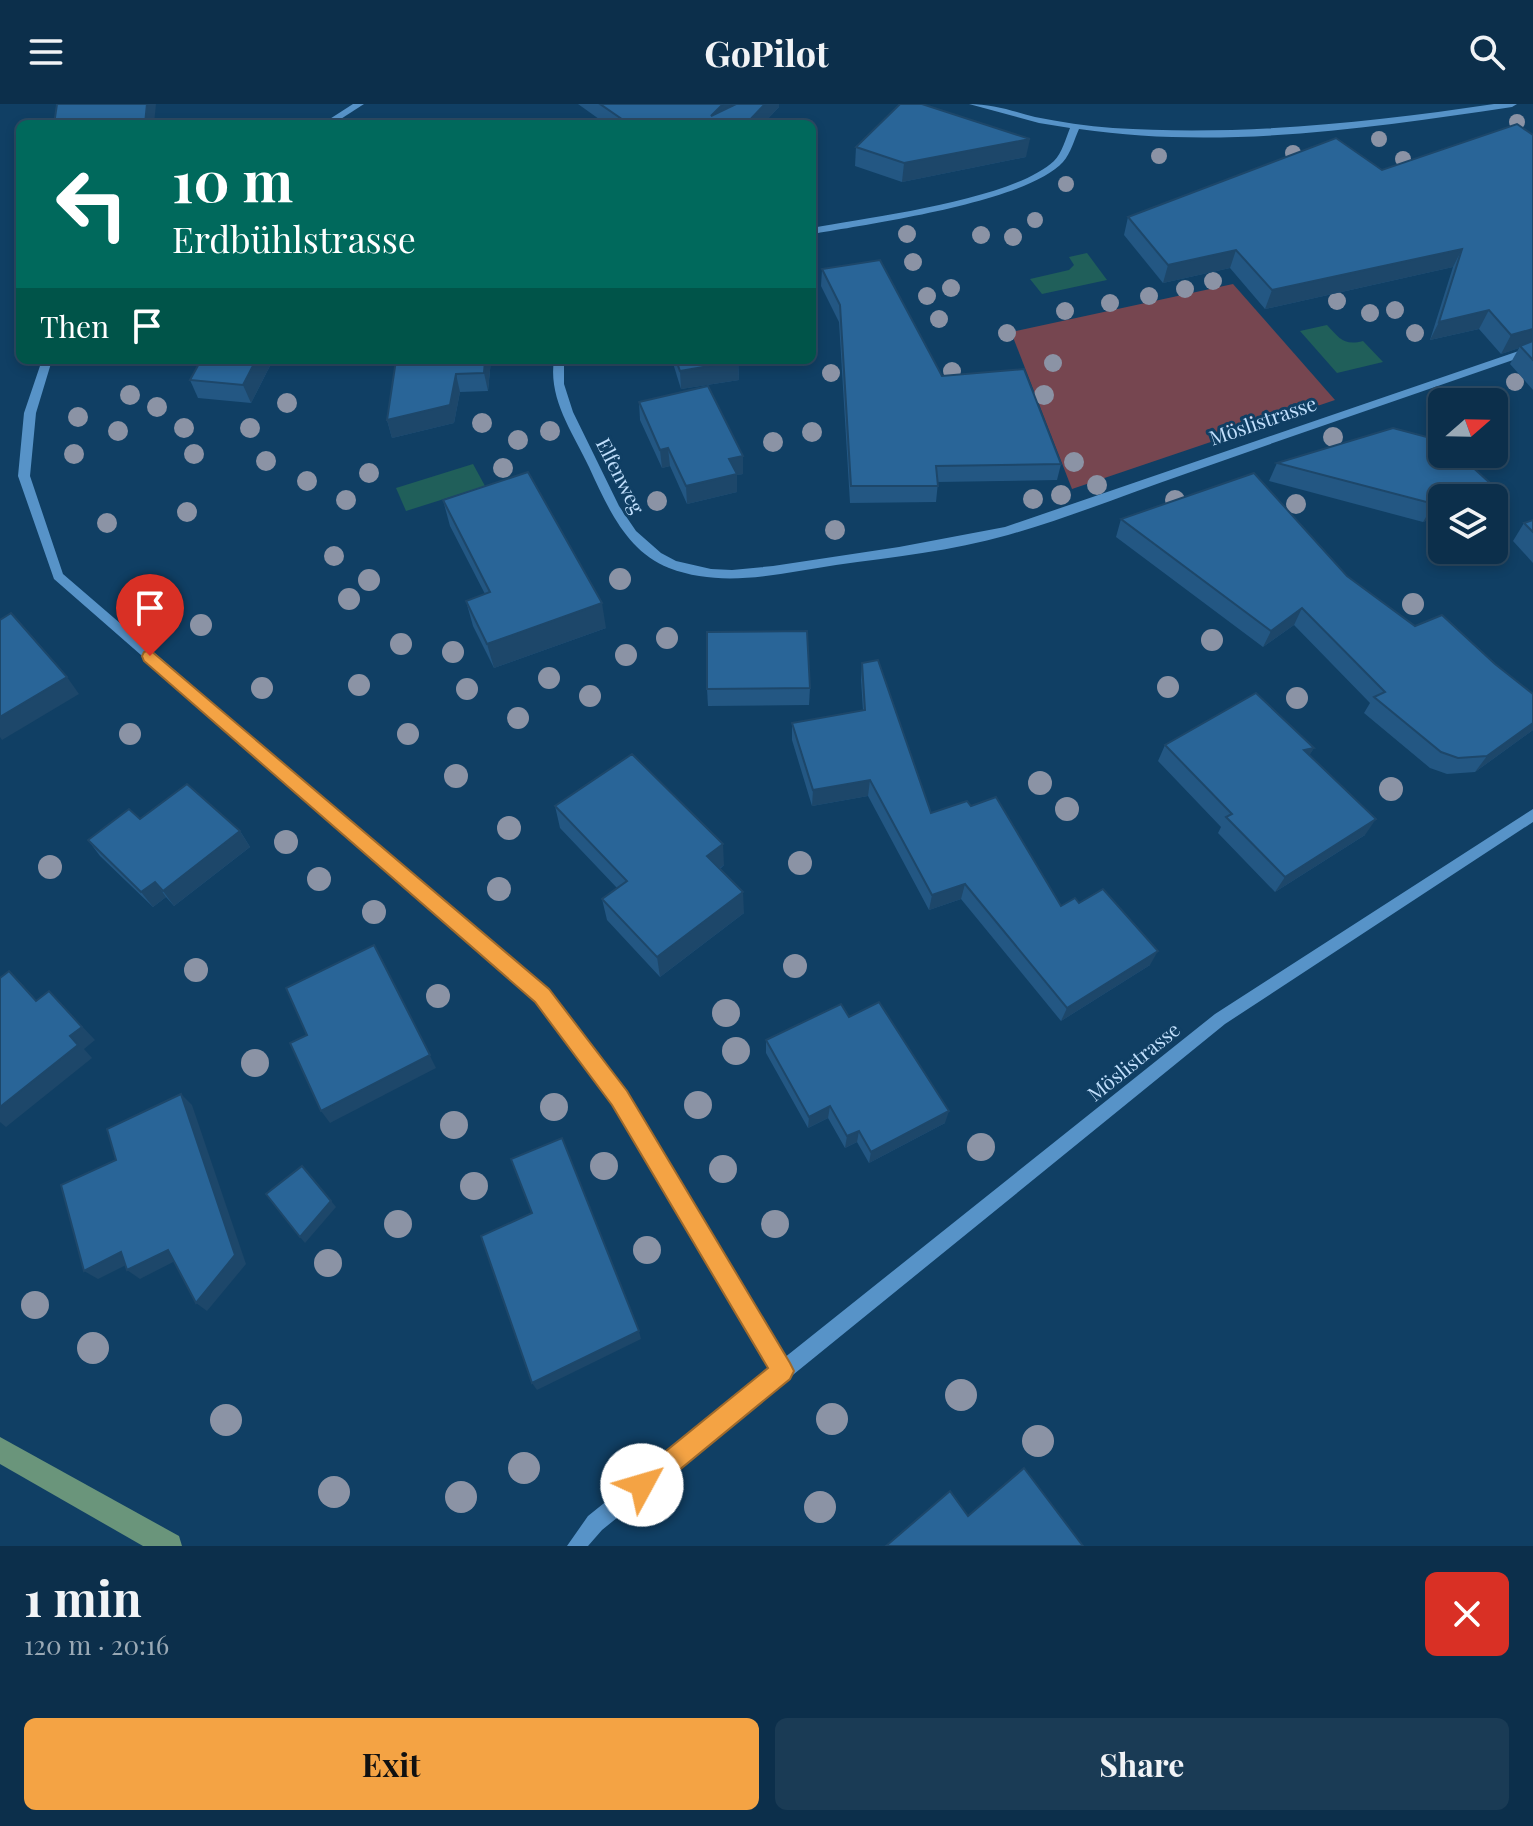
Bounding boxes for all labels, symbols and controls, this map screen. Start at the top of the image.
text: GoPilot [704,28,829,76]
icon: menu [24,30,68,74]
icon: search [1465,30,1509,74]
text: 10 m [172,142,293,217]
icon: left [40,152,144,256]
text: Erdbühlstrasse [172,214,416,262]
icon: arrive [125,304,169,348]
text: Then [40,306,109,346]
north arrow [1428,388,1508,468]
map controls [1428,388,1508,564]
street label: Möslistrasse [1205,389,1320,450]
street label: Elfenweg [591,433,652,518]
button: layers [1428,484,1508,564]
pin [116,574,184,656]
icon: arrive [128,586,172,630]
street label: Möslistrasse [1081,1015,1185,1106]
position arrow [600,1443,684,1527]
text: 1 min [24,1565,142,1629]
button: close [1425,1572,1509,1656]
text: 120 m · 20:16 [24,1627,169,1662]
button: Exit [24,1718,759,1810]
button: Share [775,1718,1509,1810]

